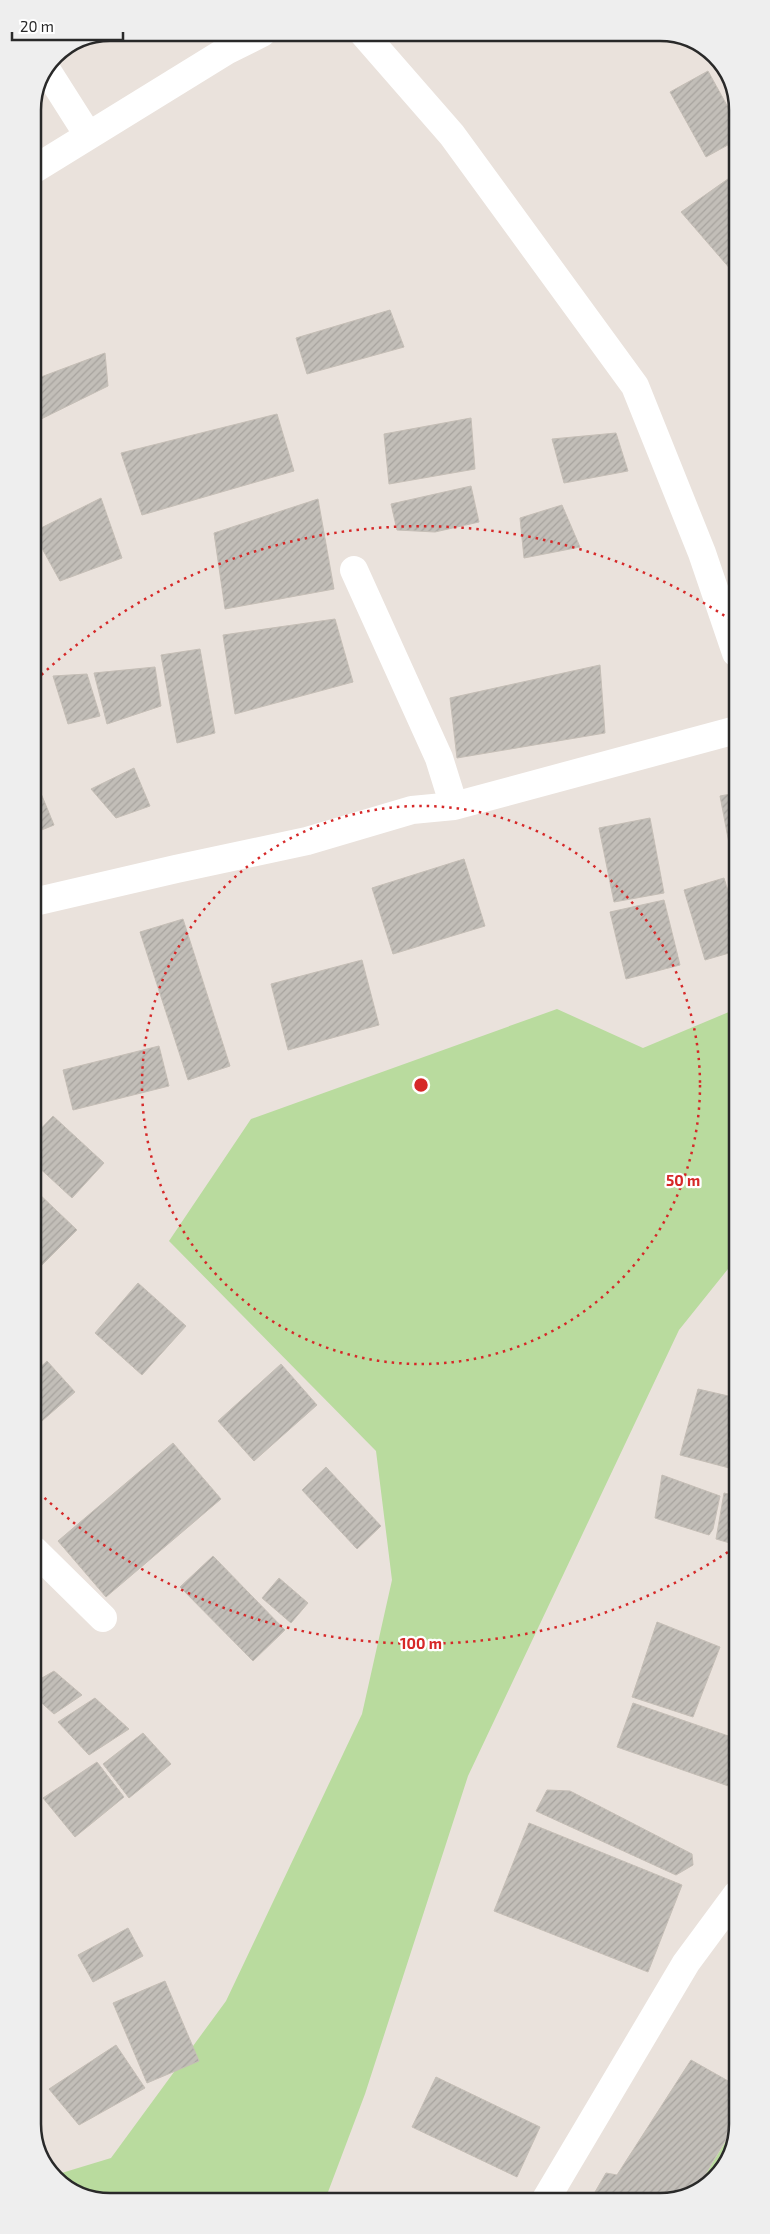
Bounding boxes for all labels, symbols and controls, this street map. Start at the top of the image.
scale bar [12,10,124,42]
text: 20 m [20,17,54,35]
centre of rings [412,1076,430,1094]
text: 50 m [666,1171,700,1189]
text: 100 m [400,1634,442,1652]

